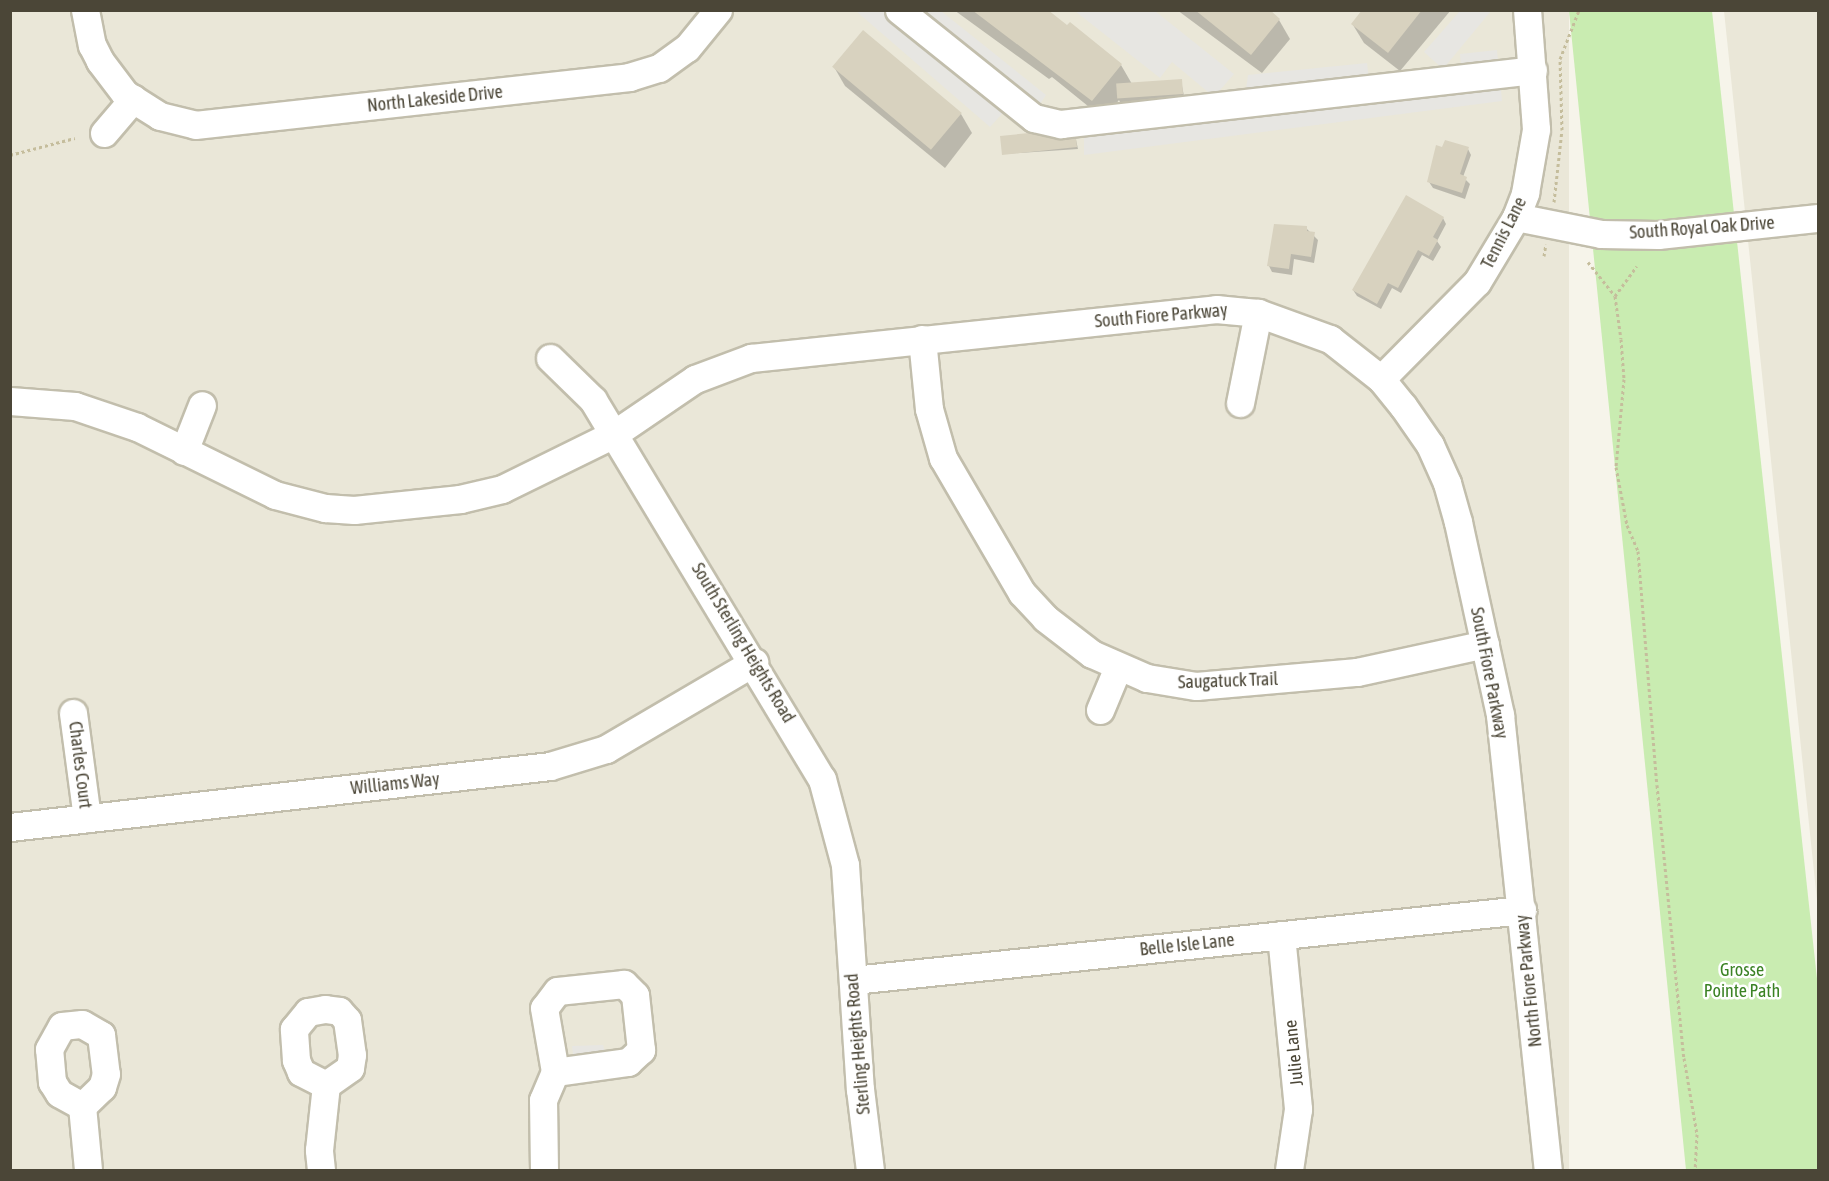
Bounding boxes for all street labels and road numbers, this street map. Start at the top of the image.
street label: North Lakeside Drive [366,81,504,117]
street label: Tennis Lane [1477,194,1531,272]
street label: South Royal Oak Drive [1629,212,1775,244]
street label: South Fiore Parkway [1094,299,1228,333]
street label: South Sterling Heights Road [687,559,799,727]
street label: South Fiore Parkway [1466,606,1512,740]
street label: Saugatuck Trail [1177,668,1279,694]
street label: Charles Court [64,720,96,810]
street label: Williams Way [349,769,441,799]
street label: North Fiore Parkway [1511,914,1547,1048]
street label: Belle Isle Lane [1139,929,1235,961]
street label: Sterling Heights Road [841,973,875,1115]
street label: Julie Lane [1280,1019,1308,1087]

